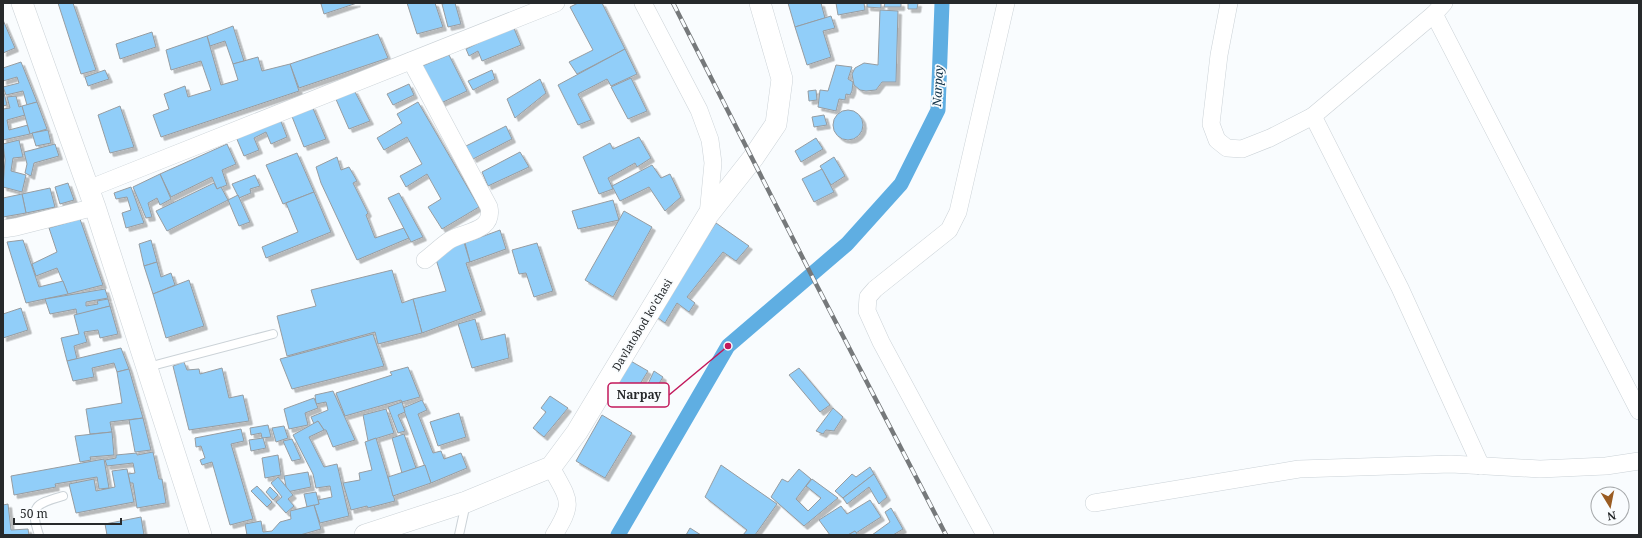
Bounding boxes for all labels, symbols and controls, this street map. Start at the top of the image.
water label: Narpay [928,65,947,108]
street label: Davlatobod ko'chasi [608,276,675,374]
callout: Narpay [608,383,669,407]
text: Narpay [617,386,661,403]
north arrow [1590,486,1630,526]
scale bar [14,500,121,526]
text: 50 m [20,505,48,522]
text: N [1606,508,1617,525]

